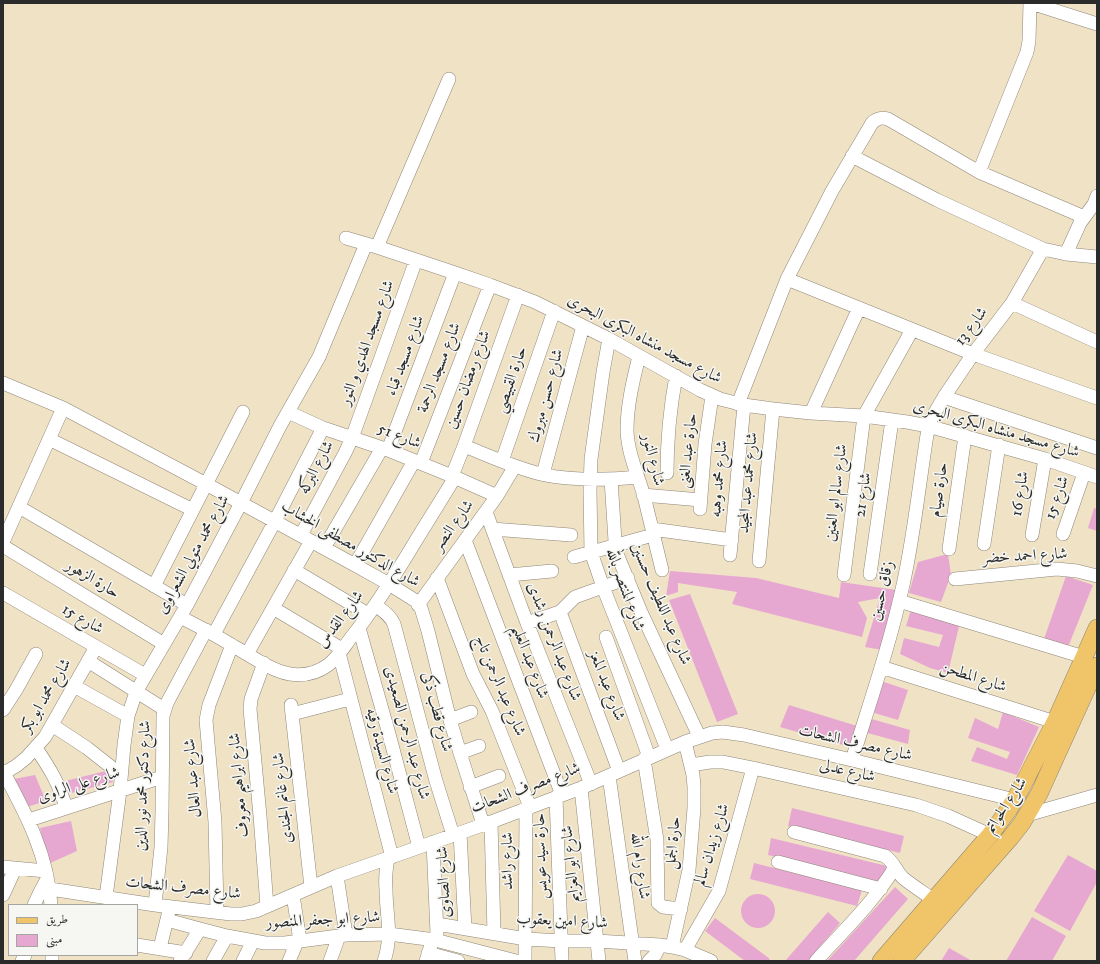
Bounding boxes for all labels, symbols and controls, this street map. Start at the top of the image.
street label: شارع مسجد الهدي و النور [336,278,400,408]
street label: شارع مسجد منشاه البكرى البحرى [563,291,725,389]
street label: شارع 13 [951,304,993,350]
street label: شارع مسجد قباء [383,313,429,399]
street label: شارع مسجد الرحمة [414,320,466,416]
street label: شارع رمضان حسين [442,328,496,432]
street label: حارة القبيصي [492,344,532,416]
street label: شارع حسن مبروك [525,347,569,445]
street label: شارع مسجد منشاه البكرى البحرى [911,397,1081,463]
street label: حارة عبد الغنى [676,413,702,489]
street label: شارع 51 [375,420,423,454]
street label: شارع النور [636,432,668,488]
street label: شارع محمد عبد المجيد [735,432,763,534]
street label: شارع البركه [295,438,339,498]
street label: شارع محمد وهبه [707,440,733,518]
street label: شارع سالم ابو العنين [821,443,853,543]
street label: حارة صيام [927,461,953,519]
street label: شارع 16 [1008,470,1034,518]
street label: شارع 21 [851,471,877,519]
street label: شارع 15 [1042,474,1074,522]
street label: شارع محمد متولي الشعراوى [153,492,235,618]
street label: شارع الدكتور مصطفى الخشاب [277,497,423,593]
street label: شارع النصر [429,497,479,555]
street label: شارع عبد اللطيف حسنين [626,540,694,668]
street label: شارع احمد خضر [982,545,1068,569]
street label: شارع المنتصر بالله [600,546,648,634]
street label: حارة الزهور [61,556,123,604]
street label: زقاق حسين [867,559,899,623]
street label: شارع عبد الرحمن رشدى [522,580,584,704]
street label: شارع القدس [313,587,369,653]
street label: شارع 15 [58,600,106,640]
street label: شارع عبد العليم [506,622,552,702]
street label: شارع عبد الرحمن تاج [469,633,529,739]
street label: شارع عبد المعز [584,648,628,724]
street label: شارع محمد ابو بكر [17,656,77,736]
street label: شارع المطحن [937,658,1009,698]
street label: شارع عبد الرحمن الصعيدى [379,664,433,802]
street label: شارع قطب ذكى [416,670,456,754]
street label: شارع السيدة رقيه [360,706,402,796]
street label: شارع دكتور محمد نور الدين [132,720,156,852]
street label: شارع مصرف الشحات [796,722,914,766]
street label: شارع ابراهيم معروف [226,732,254,838]
street label: شارع عبد العال [181,738,207,818]
street label: شارع غانم الجندى [270,752,298,844]
street label: شارع عدلى [817,756,877,788]
street label: شارع مصرف الشحات [468,759,584,819]
street label: شارع على الراوى [36,764,122,808]
street label: شارع الحواتم [982,774,1032,838]
street label: شارع زيدان سالم [691,801,735,889]
street label: حارة سيد عويس [531,812,553,900]
street label: حارة الجمل [662,816,686,870]
street label: شارع ابو العزايم [558,825,586,903]
street label: شارع رام الله [625,831,653,901]
street label: شارع راشد [499,832,519,890]
street label: شارع الصاوى [434,846,456,918]
street label: شارع مصرف الشحات [124,873,242,905]
legend [8,904,138,956]
street label: شارع ابو جعفر المنصور [265,908,381,934]
street label: شارع امين يعقوب [516,910,608,934]
text: طريق [46,912,68,927]
text: مبنى [46,932,62,947]

